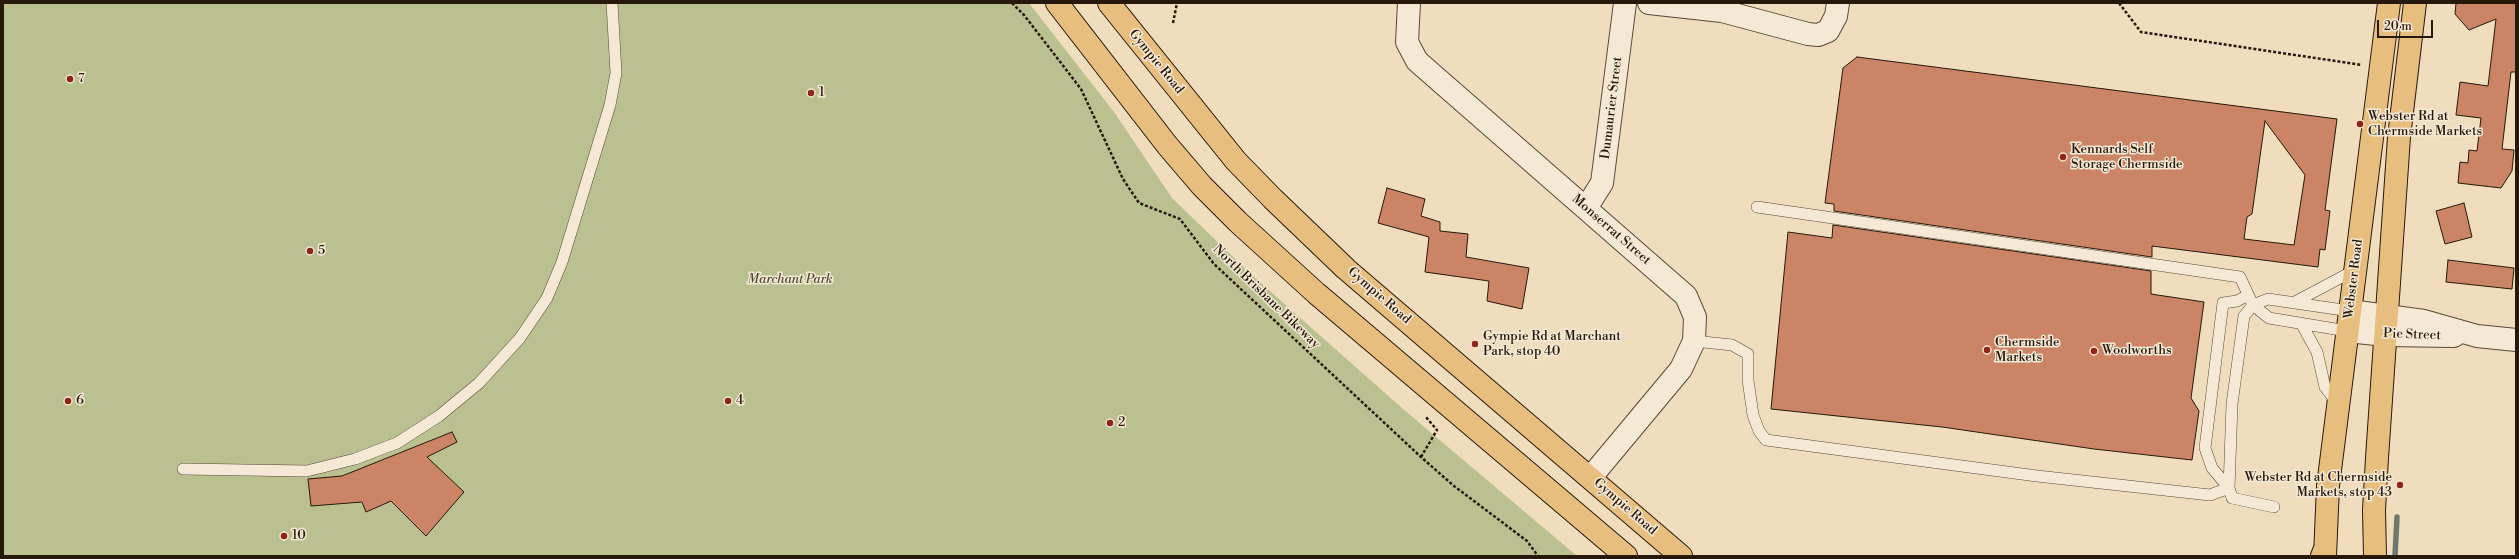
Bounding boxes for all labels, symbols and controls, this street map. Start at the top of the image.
scale bar [2379,12,2435,38]
text: 20 m [2384,19,2412,34]
street label: Gympie Road [1125,27,1187,97]
street label: Dumaurier Street [1598,56,1626,160]
place label: 7 [78,71,85,87]
marker: 7 [65,74,75,84]
place label: 1 [819,85,825,101]
marker: 1 [806,88,816,98]
place label: Webster Rd at Chermside Markets [2368,109,2482,140]
marker: Webster Rd at Chermside Markets [2355,119,2365,129]
place label: Kennards Self Storage Chermside [2071,142,2183,173]
marker: Kennards Self Storage Chermside [2058,152,2068,162]
street label: Monserrat Street [1568,192,1654,268]
street label: Webster Road [2341,238,2367,320]
street label: North Brisbane Bikeway [1209,242,1323,352]
place label: 5 [318,243,325,259]
marker: 5 [305,246,315,256]
street label: Gympie Road [1344,264,1414,328]
park label: Marchant Park [747,272,833,288]
street label: Pie Street [2383,326,2441,344]
place label: Gympie Rd at Marchant Park, stop 40 [1483,329,1621,360]
place label: Chermside Markets [1995,335,2059,366]
marker: Gympie Rd at Marchant Park, stop 40 [1470,339,1480,349]
place label: Woolworths [2102,343,2172,359]
marker: Chermside Markets [1982,345,1992,355]
marker: Woolworths [2089,346,2099,356]
place label: 6 [76,393,84,409]
place label: 4 [736,393,744,409]
marker: 6 [63,396,73,406]
marker: 4 [723,396,733,406]
place label: 2 [1118,415,1125,431]
marker: 2 [1105,418,1115,428]
place label: Webster Rd at Chermside Markets, stop 43 [2245,470,2392,501]
street label: Gympie Road [1590,475,1660,539]
marker: Webster Rd at Chermside Markets, stop 43 [2395,480,2405,490]
place label: 10 [292,528,306,544]
marker: 10 [279,531,289,541]

